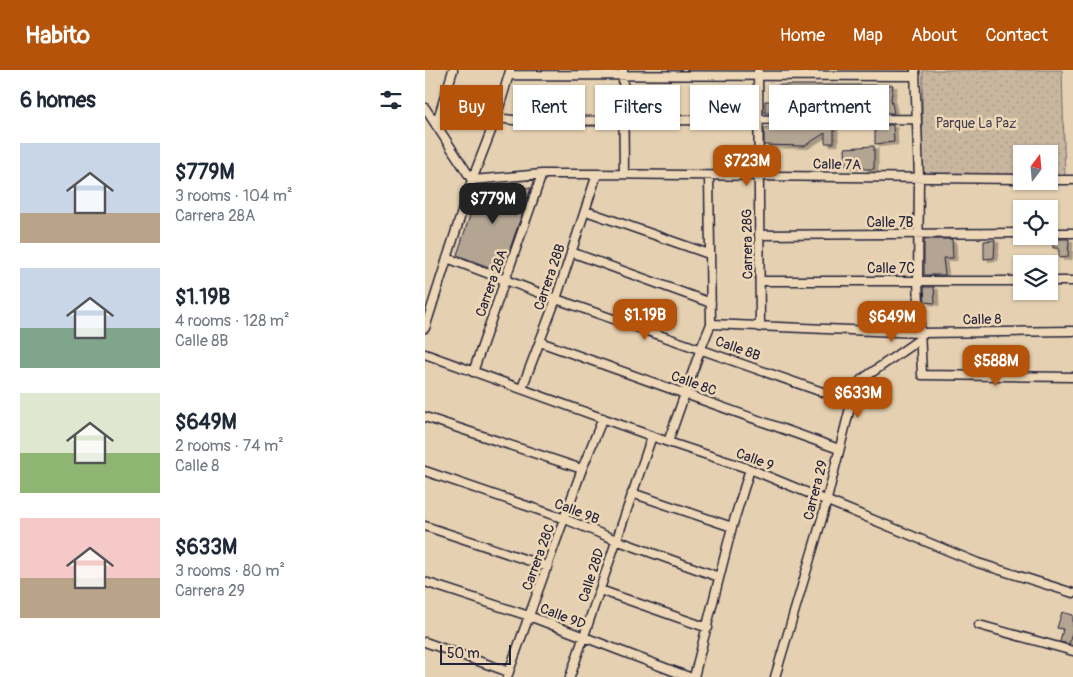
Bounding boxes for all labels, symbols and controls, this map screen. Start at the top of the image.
text: Habito [25,21,90,50]
text: Home [780,24,825,47]
text: Map [853,24,883,47]
text: About [911,24,957,47]
text: Contact [985,24,1048,47]
chip: Buy [440,85,503,130]
chip: Rent [513,85,585,130]
chip: Filters [595,85,680,130]
chip: New [690,85,759,130]
chip: Apartment [769,85,889,130]
icon: filters [377,86,405,114]
text: 6 homes [20,87,96,114]
park label: Parque La Paz [936,115,1016,132]
pin: $723M [712,144,782,187]
north arrow [1013,145,1057,190]
map controls [1013,145,1058,300]
text: $723M [724,151,770,171]
street label: Calle 7A [813,156,861,173]
text: $779M [175,159,235,186]
icon: home [60,163,120,223]
pin: $779M [458,182,528,225]
text: 3 rooms · 104 m² [175,186,292,206]
text: $779M [470,189,516,209]
button: locate [1013,200,1058,245]
text: Carrera 28A [175,206,255,226]
street label: Carrera 28G [738,209,757,279]
street label: Calle 7B [866,214,914,231]
street label: Carrera 28B [530,242,569,313]
street label: Carrera 28A [472,247,511,319]
button: layers [1013,255,1058,300]
street label: Calle 7C [867,260,915,277]
text: $1.19B [175,284,230,311]
icon: home [60,288,120,348]
pin: $1.19B [604,298,686,341]
pin: $649M [857,300,927,343]
text: $1.19B [624,305,666,325]
text: $649M [868,307,916,327]
text: 4 rooms · 128 m² [175,311,290,331]
street label: Calle 8 [962,311,1002,328]
text: Calle 8B [175,331,228,351]
street label: Calle 8B [713,332,763,364]
pin: $588M [961,344,1031,387]
text: $588M [974,351,1019,371]
street label: Calle 8C [669,367,719,400]
pin: $633M [823,376,893,419]
text: $633M [834,383,882,403]
text: $649M [175,409,237,436]
icon: home [60,413,120,473]
text: 2 rooms · 74 m² [175,436,284,456]
street label: Calle 9 [734,445,776,474]
text: Calle 8 [175,456,219,476]
street label: Carrera 29 [800,458,831,522]
street label: Calle 9B [552,495,602,528]
street label: Carrera 28C [519,521,559,593]
text: $633M [175,534,237,561]
icon: home [60,538,120,598]
street label: Calle 28D [575,546,608,604]
text: 3 rooms · 80 m² [175,561,285,581]
text: Carrera 29 [175,581,245,601]
street label: Calle 9D [537,600,588,633]
scale bar [440,642,511,665]
text: 50 m [447,645,480,662]

